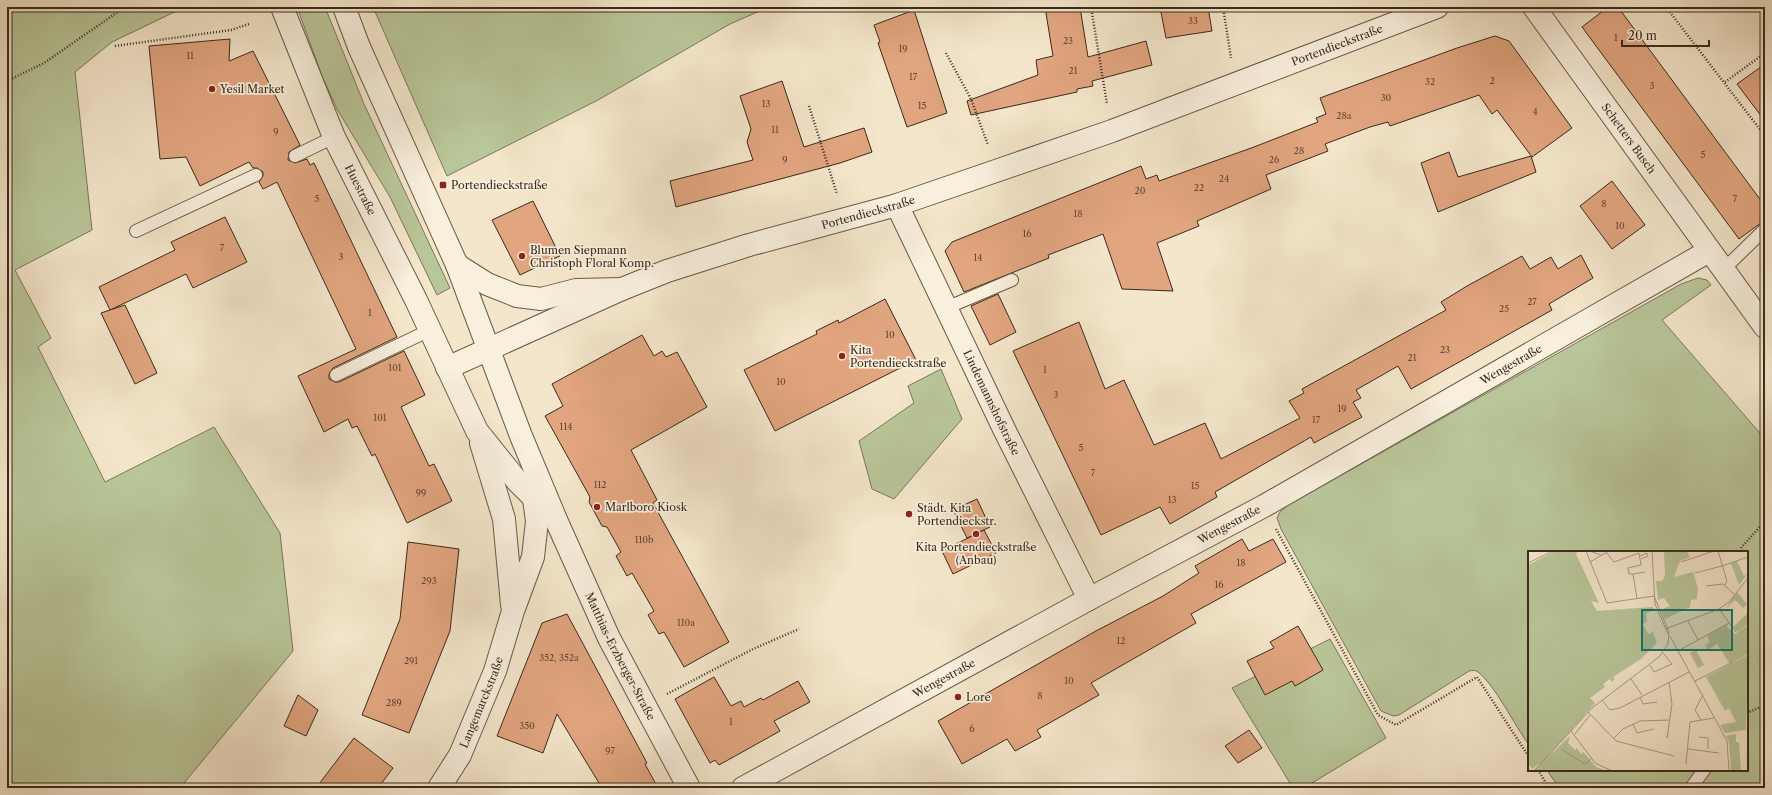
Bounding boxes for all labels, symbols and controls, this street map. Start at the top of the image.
house number: 33 [1188,15,1198,26]
street label: Portendieckstraße [1289,21,1385,69]
scale bar [1622,22,1709,48]
text: 20 m [1628,28,1657,43]
house number: 1 [1614,32,1618,43]
house number: 23 [1063,35,1073,46]
house number: 19 [898,43,908,54]
house number: 11 [186,50,194,61]
house number: 21 [1069,65,1078,76]
house number: 17 [909,71,918,82]
house number: 2 [1489,75,1495,86]
house number: 32 [1425,76,1435,87]
house number: 3 [1650,80,1655,91]
place label: Yesil Market [219,82,285,96]
marker: Yesil Market [207,84,217,94]
house number: 30 [1381,92,1392,103]
house number: 13 [762,98,770,109]
house number: 15 [918,100,926,111]
street label: Schetters Busch [1599,100,1659,176]
house number: 4 [1532,106,1538,117]
house number: 28a [1336,110,1352,121]
house number: 11 [771,124,779,135]
house number: 9 [273,126,279,137]
house number: 28 [1294,145,1304,156]
house number: 5 [1701,149,1706,160]
house number: 9 [782,154,788,165]
house number: 26 [1269,154,1279,165]
street label: Huestraße [342,162,379,217]
house number: 24 [1219,173,1229,184]
place label: Portendieckstraße [451,178,547,192]
marker: Portendieckstraße [438,180,448,190]
house number: 22 [1194,182,1204,193]
house number: 20 [1135,185,1146,196]
street label: Portendieckstraße [820,192,917,232]
house number: 5 [315,193,320,204]
house number: 7 [1733,193,1738,204]
house number: 8 [1601,198,1607,209]
house number: 18 [1073,208,1083,219]
house number: 10 [1615,220,1625,231]
house number: 16 [1022,228,1032,239]
house number: 7 [220,242,225,253]
place label: Blumen Siepmann Christoph Floral Komp. [530,243,654,270]
house number: 3 [339,251,344,262]
marker: Blumen Siepmann Christoph Floral Komp. [517,251,527,261]
house number: 14 [974,252,983,263]
house number: 27 [1527,296,1537,307]
house number: 25 [1499,303,1509,314]
house number: 1 [368,307,372,318]
house number: 10 [885,329,895,340]
street label: Wengestraße [1477,341,1544,388]
place label: Kita Portendieckstraße [850,343,946,370]
house number: 23 [1440,344,1450,355]
street label: Lindemannshofstraße [960,348,1023,458]
marker: Kita Portendieckstraße [837,351,847,361]
house number: 21 [1408,352,1417,363]
house number: 101 [388,362,402,373]
house number: 1 [1043,364,1047,375]
house number: 10 [776,376,786,387]
house number: 3 [1054,389,1059,400]
house number: 19 [1337,403,1347,414]
house number: 101 [373,412,387,423]
house number: 17 [1312,414,1321,425]
house number: 114 [560,421,572,432]
house number: 5 [1079,442,1084,453]
house number: 7 [1091,467,1096,478]
house number: 112 [594,479,606,490]
house number: 15 [1191,480,1199,491]
house number: 99 [416,487,426,498]
house number: 13 [1168,494,1176,505]
place label: Marlboro Kiosk [605,500,688,514]
place label: Städt. Kita Portendieckstr. [917,501,997,528]
marker: Marlboro Kiosk [592,502,602,512]
street label: Wengestraße [1195,502,1263,547]
marker: Städt. Kita Portendieckstr. [904,509,914,519]
marker: Kita Portendieckstraße (Anbau) [971,529,981,539]
house number: 110b [635,534,654,545]
place label: Kita Portendieckstraße (Anbau) [916,540,1036,567]
inset map [1528,551,1748,771]
house number: 18 [1236,557,1246,568]
house number: 293 [421,575,437,586]
house number: 16 [1214,579,1224,590]
street label: Matthias-Erzberger-Straße [582,590,659,723]
house number: 110a [677,617,695,628]
house number: 12 [1117,635,1125,646]
house number: 352, 352a [539,652,579,663]
house number: 291 [404,655,418,666]
street label: Langemarckstraße [457,655,506,750]
street label: Wengestraße [909,656,978,701]
house number: 10 [1064,675,1074,686]
place label: Lore [966,690,991,704]
house number: 8 [1037,690,1043,701]
marker: Lore [953,692,963,702]
house number: 289 [386,697,402,708]
house number: 1 [729,716,733,727]
house number: 350 [519,720,535,731]
house number: 6 [969,723,975,734]
house number: 97 [605,745,615,756]

